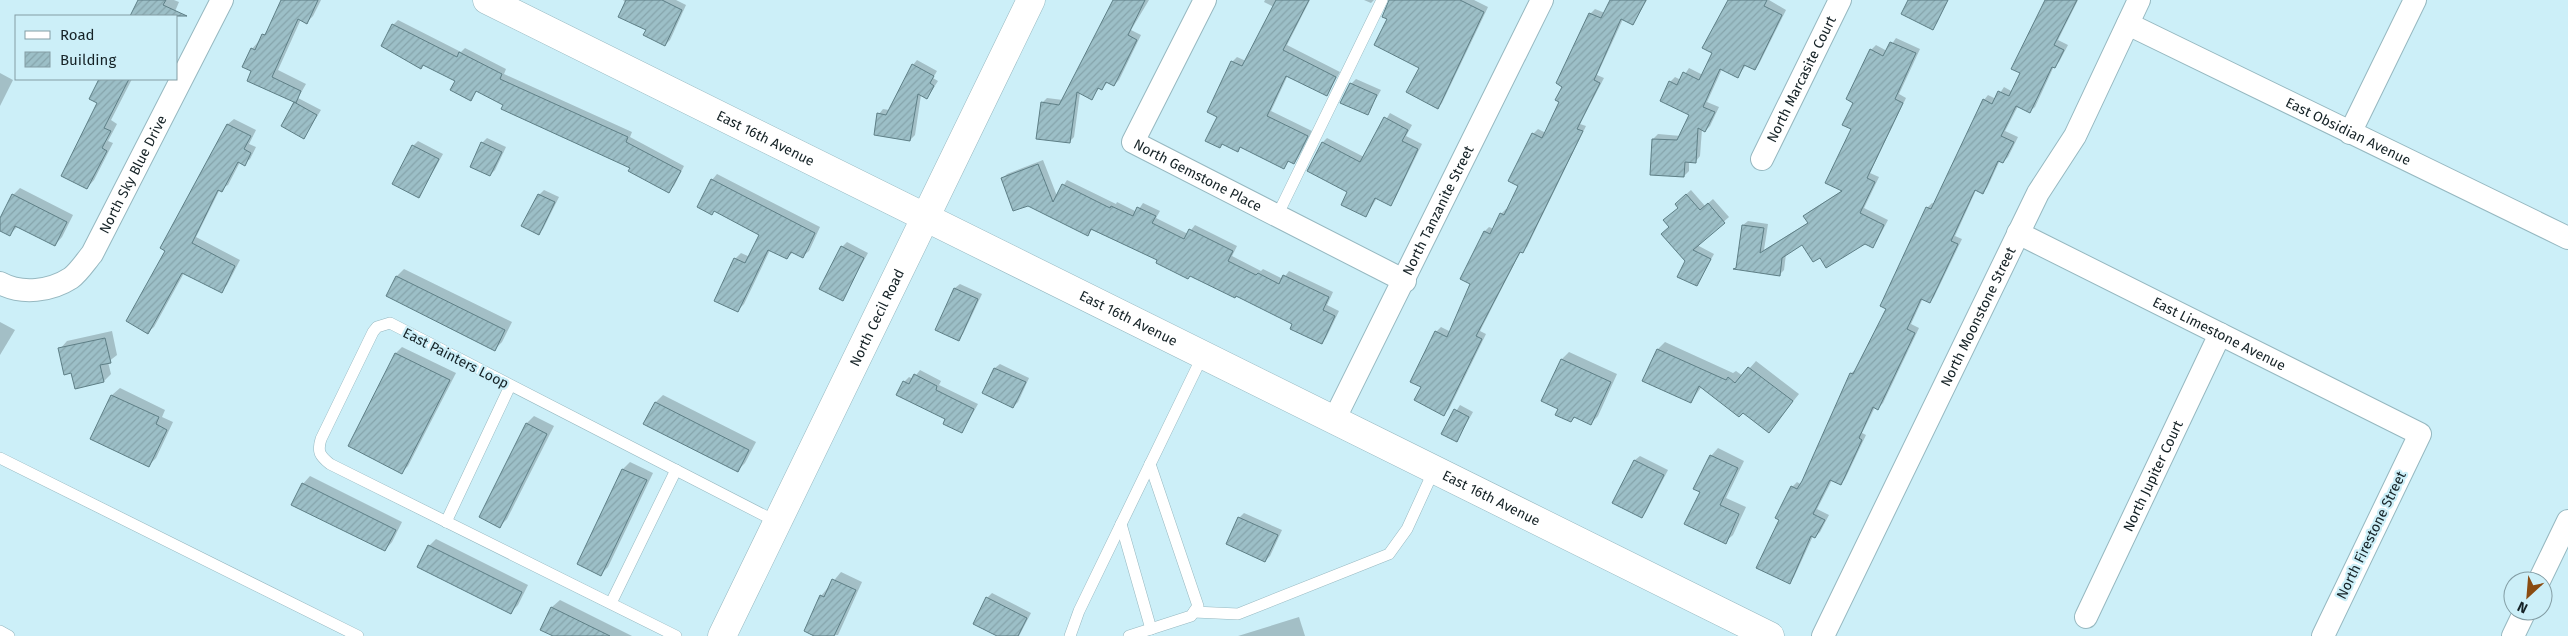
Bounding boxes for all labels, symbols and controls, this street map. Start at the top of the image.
street label: North Marcasite Court [1763,12,1840,145]
legend [15,15,178,80]
text: Road [60,26,95,44]
text: Building [60,51,116,69]
street label: East Obsidian Avenue [2283,94,2413,169]
street label: East 16th Avenue [714,107,817,170]
street label: North Sky Blue Drive [96,112,171,236]
street label: North Gemstone Place [1131,136,1264,215]
street label: North Tanzanite Street [1399,142,1478,278]
street label: North Moonstone Street [1937,244,2020,389]
street label: North Cecil Road [846,266,908,369]
street label: East 16th Avenue [1076,287,1180,350]
street label: East Limestone Avenue [2150,294,2288,374]
street label: East Painters Loop [400,324,512,392]
street label: North Jupiter Court [2120,417,2187,534]
street label: East 16th Avenue [1439,467,1543,530]
street label: North Firestone Street [2333,468,2410,602]
north arrow [2503,571,2553,621]
text: N [2515,598,2530,617]

